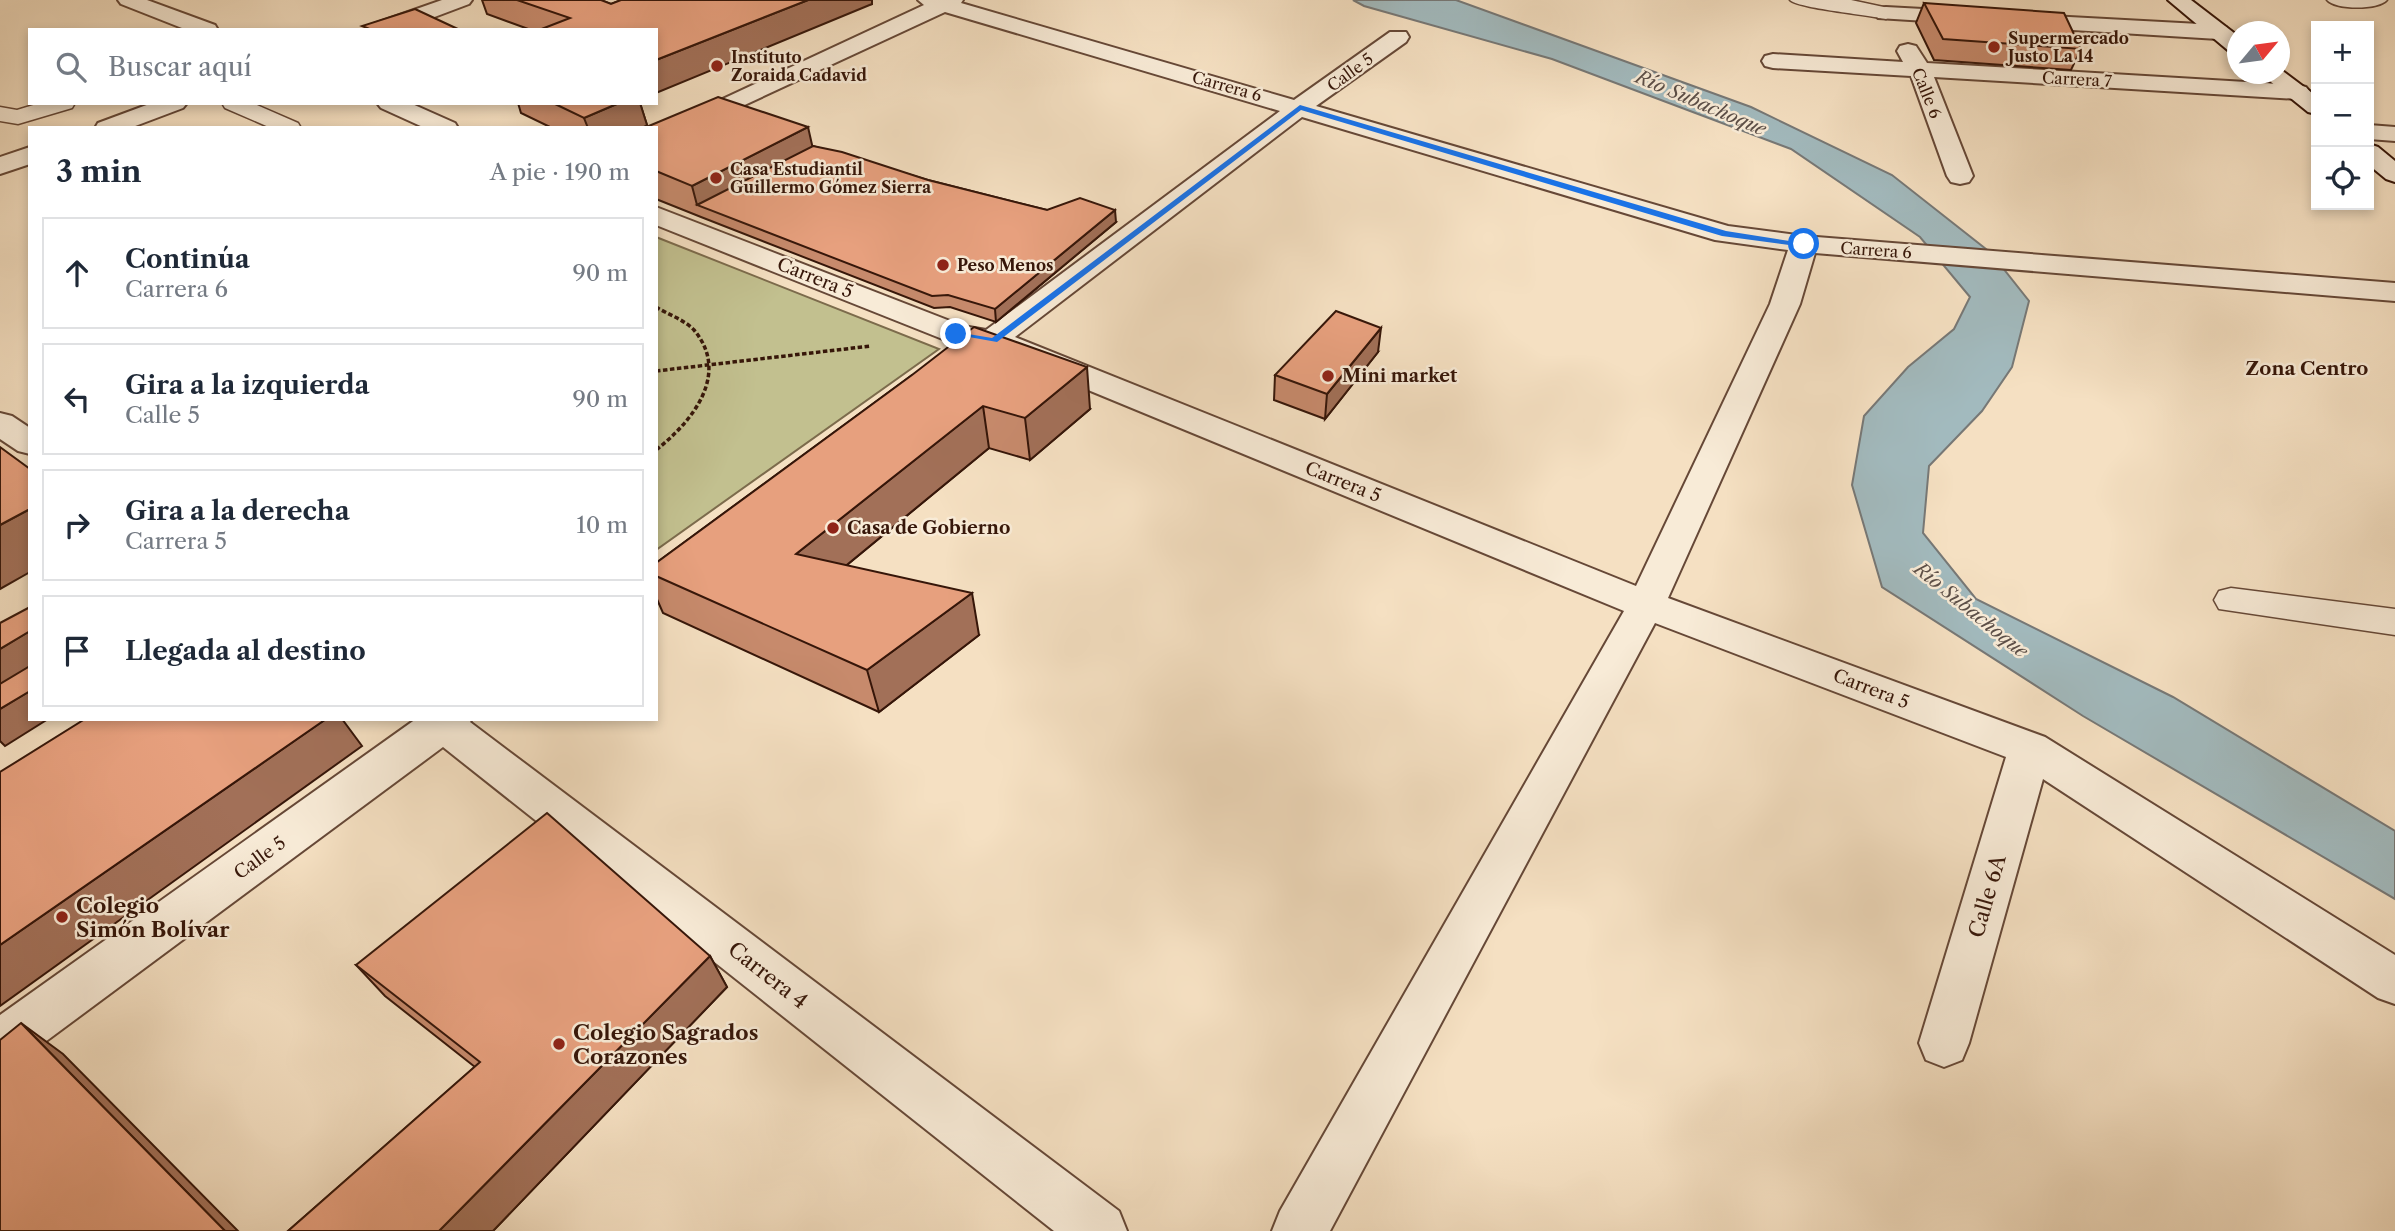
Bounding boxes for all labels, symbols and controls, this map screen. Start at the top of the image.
north arrow [2227,21,2290,84]
map controls [2311,21,2374,210]
button: + [2311,21,2374,84]
search box [28,28,658,105]
place label: Supermercado Justo La 14 [2005,28,2129,66]
marker: Supermercado Justo La 14 [1986,39,2002,55]
place label: Instituto Zoraida Cadavid [731,47,867,85]
icon: search [52,48,90,86]
street label: Calle 5 [1323,49,1377,95]
text: Buscar aquí [108,51,252,83]
marker: Instituto Zoraida Cadavid [709,58,725,74]
water label: Río Subachoque [1631,64,1770,141]
street label: Calle 6 [1908,65,1946,121]
street label: Carrera 6 [1190,67,1264,105]
street label: Carrera 7 [2041,67,2113,91]
button: − [2311,84,2374,147]
button: locate [2311,147,2374,210]
text: 3 min [56,153,142,190]
text: A pie · 190 m [490,158,630,186]
place label: Casa Estudiantil Guillermo Gómez Sierra [730,159,932,197]
marker: Casa Estudiantil Guillermo Gómez Sierra [708,170,724,186]
route start [1788,228,1819,259]
street label: Carrera 6 [1840,238,1912,262]
text: Continúa [125,243,250,275]
street label: Carrera 5 [774,253,856,303]
icon: ahead [58,254,96,292]
place label: Peso Menos [957,255,1053,275]
marker: Peso Menos [935,257,951,273]
text: 90 m [572,259,628,287]
text: Carrera 6 [125,275,228,303]
route end [940,318,971,349]
district label: Zona Centro [2246,357,2368,380]
place label: Mini market [1342,365,1458,387]
marker: Mini market [1320,368,1336,384]
text: Gira a la izquierda [125,369,370,401]
icon: left [58,380,96,418]
text: 90 m [572,385,628,413]
text: Calle 5 [125,401,200,429]
street label: Carrera 5 [1302,457,1384,507]
text: Gira a la derecha [125,495,350,527]
icon: right [58,506,96,544]
text: 10 m [576,511,628,539]
place label: Casa de Gobierno [847,517,1010,539]
marker: Casa de Gobierno [825,520,841,536]
text: Carrera 5 [125,527,227,555]
water label: Río Subachoque [1908,556,2033,663]
icon: arrive [58,632,96,670]
text: Llegada al destino [125,635,366,667]
street label: Carrera 5 [1830,664,1912,714]
street label: Calle 5 [230,832,290,884]
street label: Calle 6A [1963,851,2011,940]
place label: Colegio Simón Bolívar [76,893,230,942]
marker: Colegio Simón Bolívar [54,909,70,925]
street label: Carrera 4 [723,936,813,1014]
place label: Colegio Sagrados Corazones [573,1020,758,1069]
marker: Colegio Sagrados Corazones [551,1036,567,1052]

